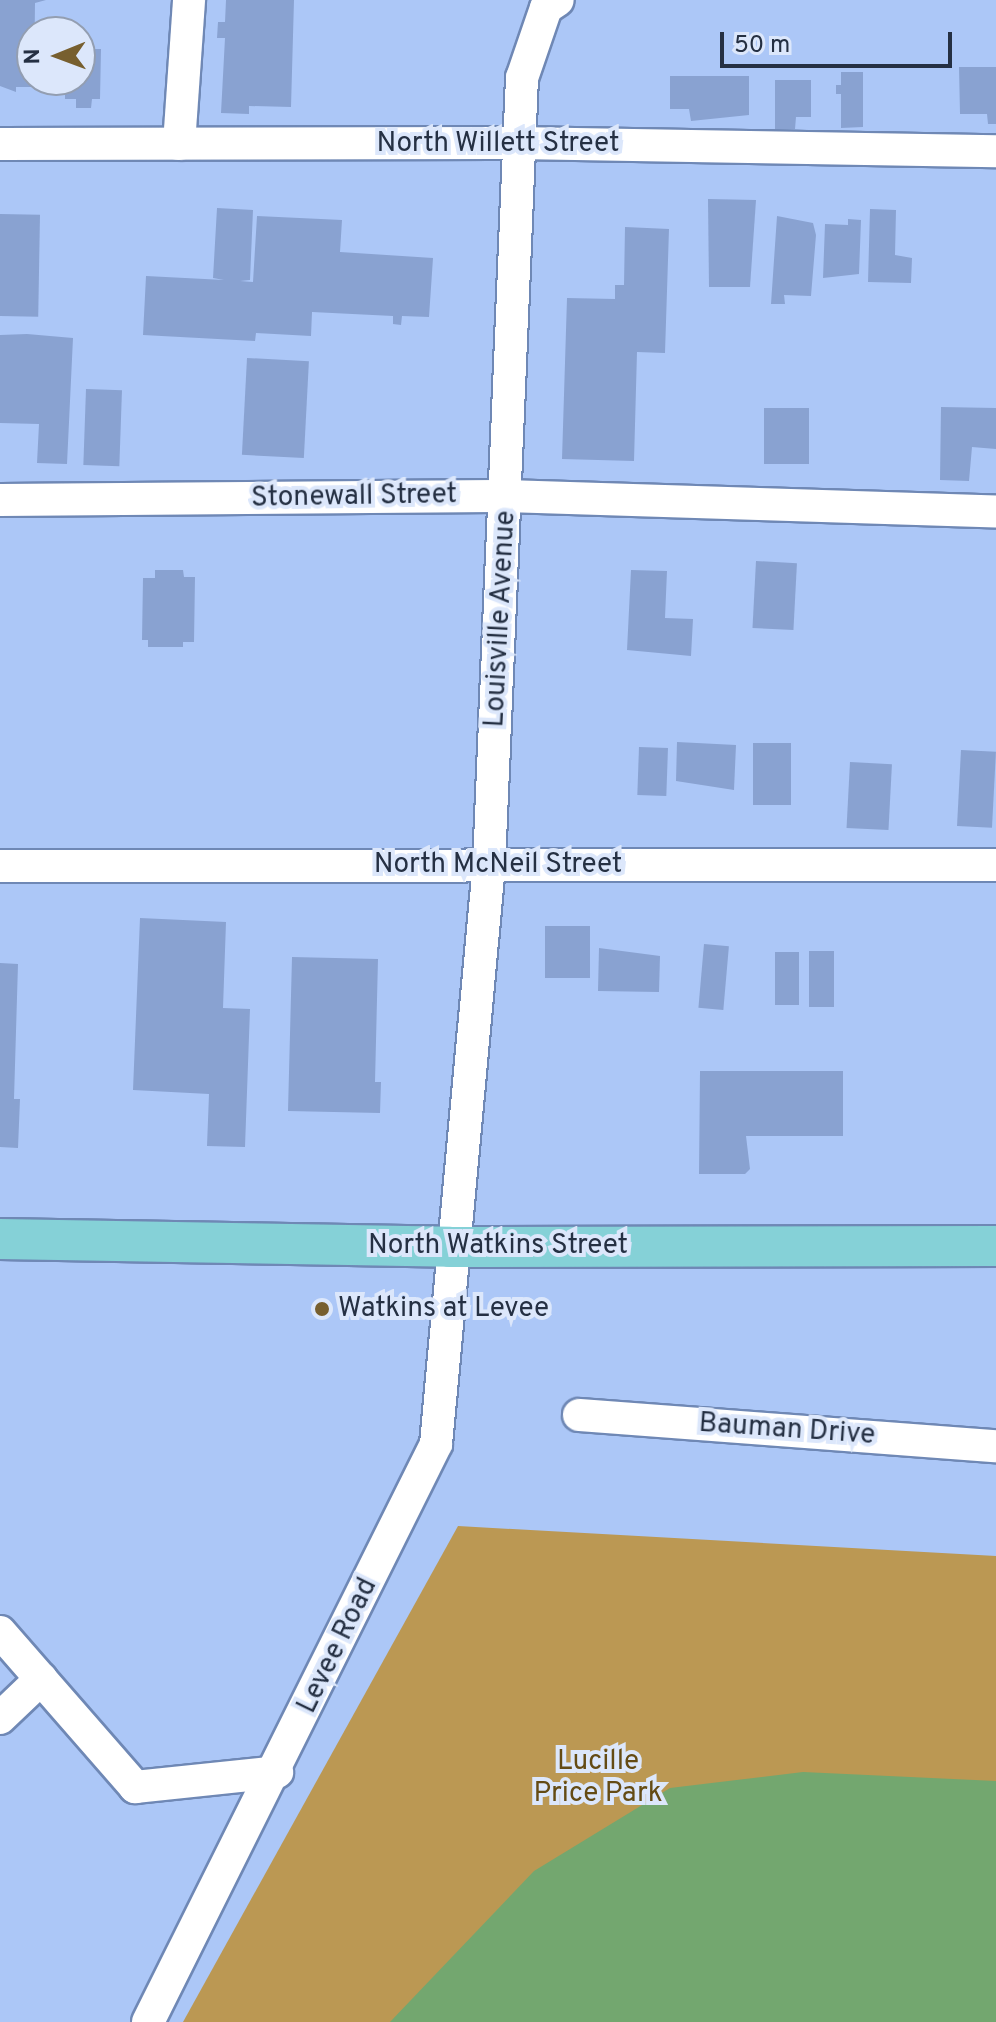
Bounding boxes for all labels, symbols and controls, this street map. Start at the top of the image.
north arrow [16,16,96,96]
scale bar [724,16,956,66]
text: 50 m [734,31,790,61]
text: N [20,48,47,65]
street label: North Willett Street [376,127,620,161]
street label: Stonewall Street [251,478,457,516]
street label: Louisville Avenue [479,509,523,729]
street label: North McNeil Street [374,848,622,882]
street label: North Watkins Street [368,1229,628,1263]
place label: Watkins at Levee [338,1292,549,1326]
marker: Watkins at Levee [313,1300,331,1318]
street label: Bauman Drive [698,1407,876,1453]
street label: Levee Road [291,1573,385,1719]
park label: Lucille Price Park [533,1745,663,1811]

